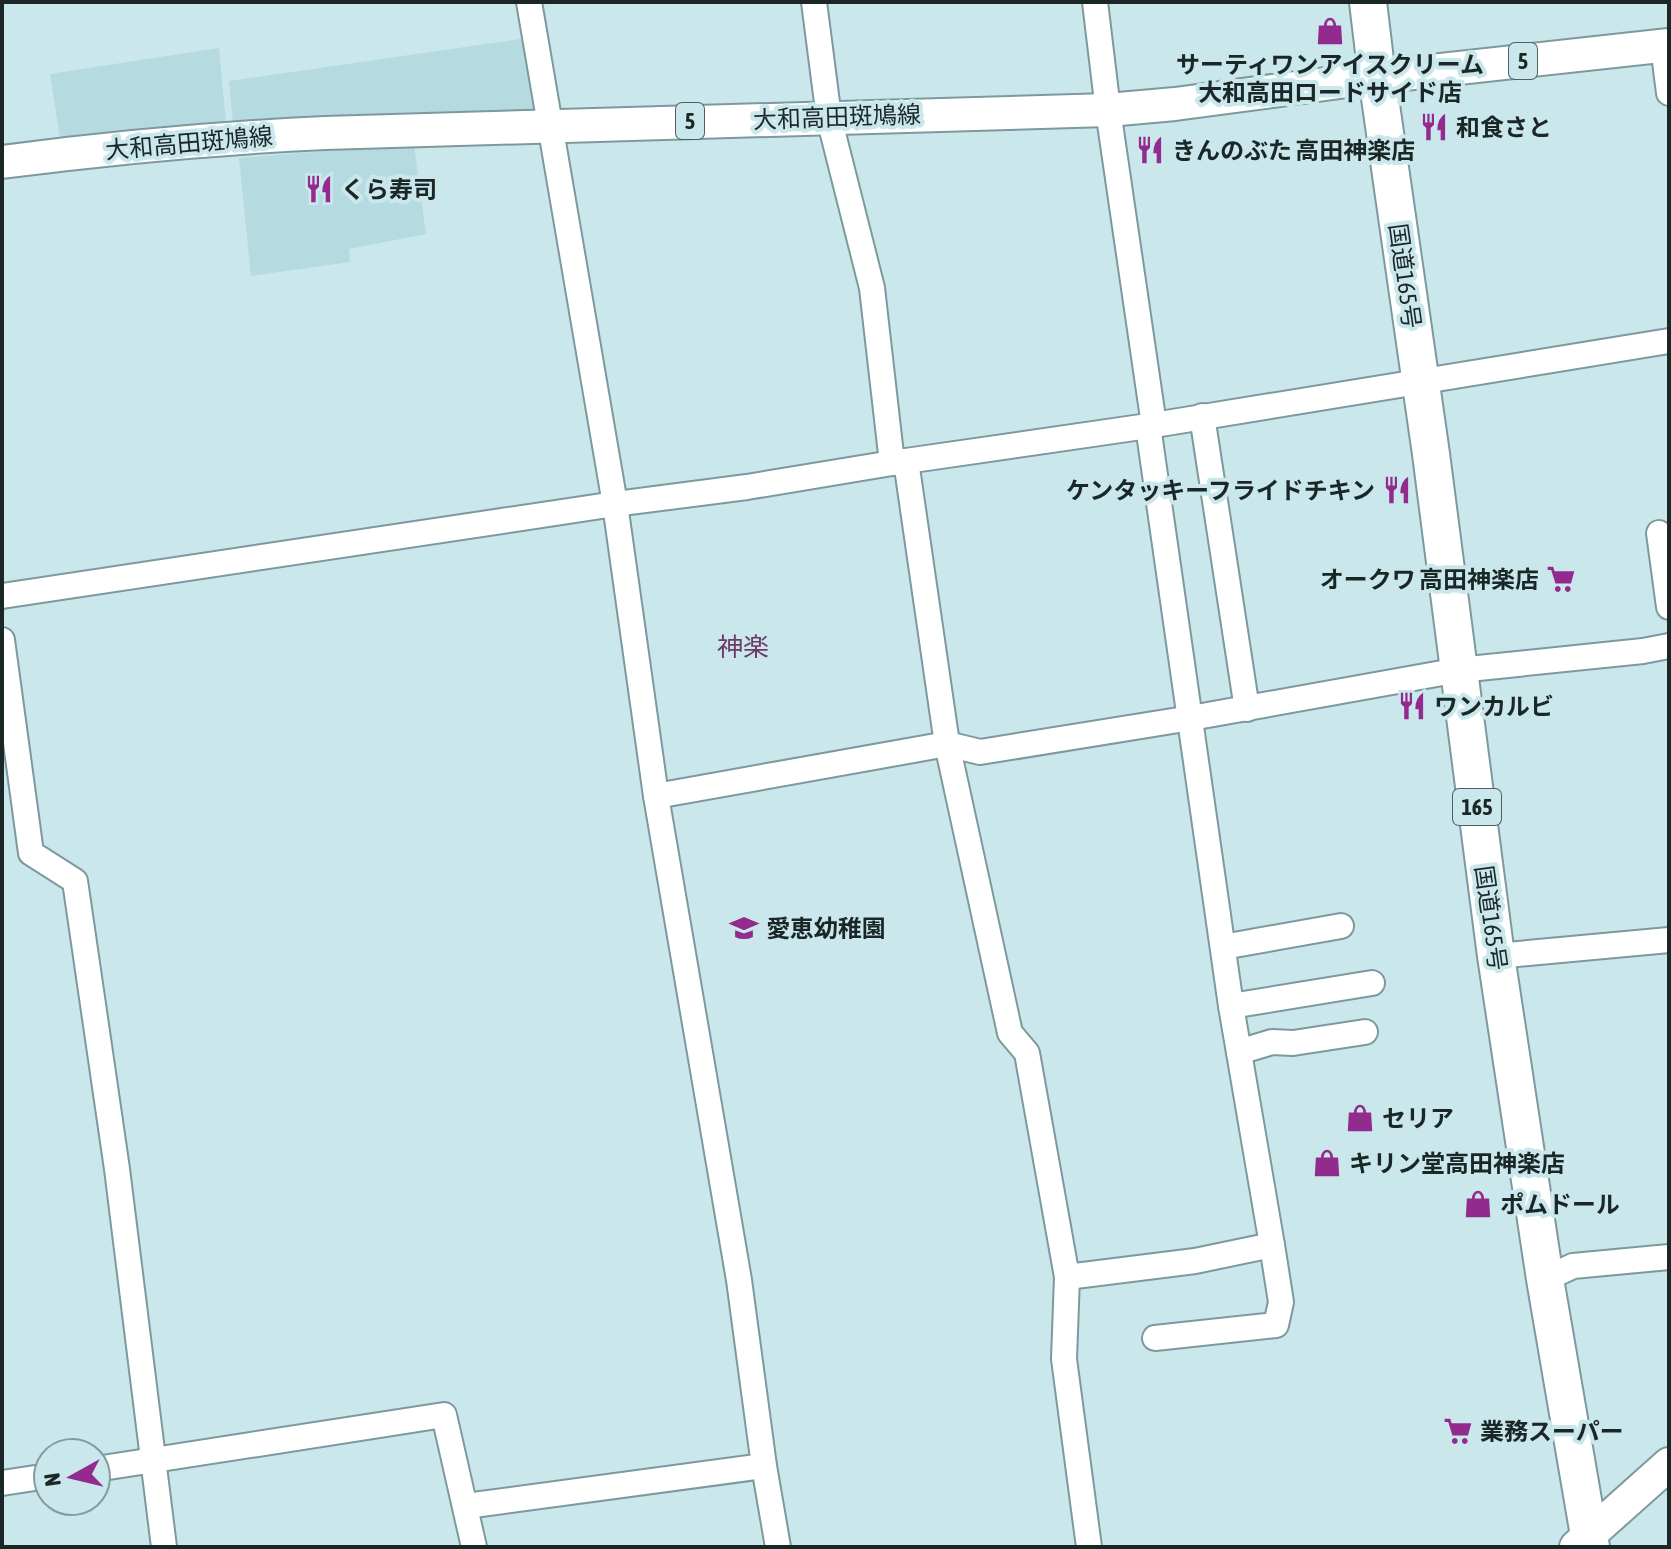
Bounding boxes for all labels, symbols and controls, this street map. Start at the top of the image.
shop icon: サーティワンアイスクリーム 大和高田ロードサイド店 [1315,16,1345,46]
road number: 5 [1509,43,1537,79]
place label: サーティワンアイスクリーム 大和高田ロードサイド店 [1176,51,1484,106]
street label: 大和高田斑鳩線 [753,101,921,133]
road number: 5 [676,103,704,139]
restaurant icon: 和食さと [1419,112,1449,142]
place label: 和食さと [1456,114,1552,141]
street label: 大和高田斑鳩線 [104,122,274,164]
restaurant icon: きんのぶた 高田神楽店 [1135,135,1165,165]
place label: きんのぶた 高田神楽店 [1172,137,1415,164]
restaurant icon: くら寿司 [304,174,334,204]
place label: くら寿司 [341,176,437,203]
street label: 国道165号 [1384,222,1426,330]
restaurant icon: ケンタッキーフライドチキン [1382,475,1412,505]
place label: ケンタッキーフライドチキン [1066,477,1375,504]
supermarket icon: オークワ 高田神楽店 [1546,564,1576,594]
place label: オークワ 高田神楽店 [1320,566,1539,593]
district label: 神楽 [717,632,769,662]
restaurant icon: ワンカルビ [1397,691,1427,721]
place label: ワンカルビ [1434,693,1554,720]
road number: 165 [1453,789,1501,825]
street label: 国道165号 [1470,864,1512,972]
school or university icon: 愛恵幼稚園 [729,913,759,943]
place label: 愛恵幼稚園 [766,915,886,942]
shop icon: セリア [1345,1103,1375,1133]
place label: セリア [1382,1105,1454,1132]
shop icon: キリン堂高田神楽店 [1312,1148,1342,1178]
place label: キリン堂高田神楽店 [1349,1150,1565,1177]
shop icon: ポムドール [1463,1189,1493,1219]
place label: ポムドール [1500,1191,1620,1218]
supermarket icon: 業務スーパー [1443,1416,1473,1446]
place label: 業務スーパー [1480,1418,1624,1445]
north arrow [32,1437,112,1517]
text: N [38,1472,66,1488]

